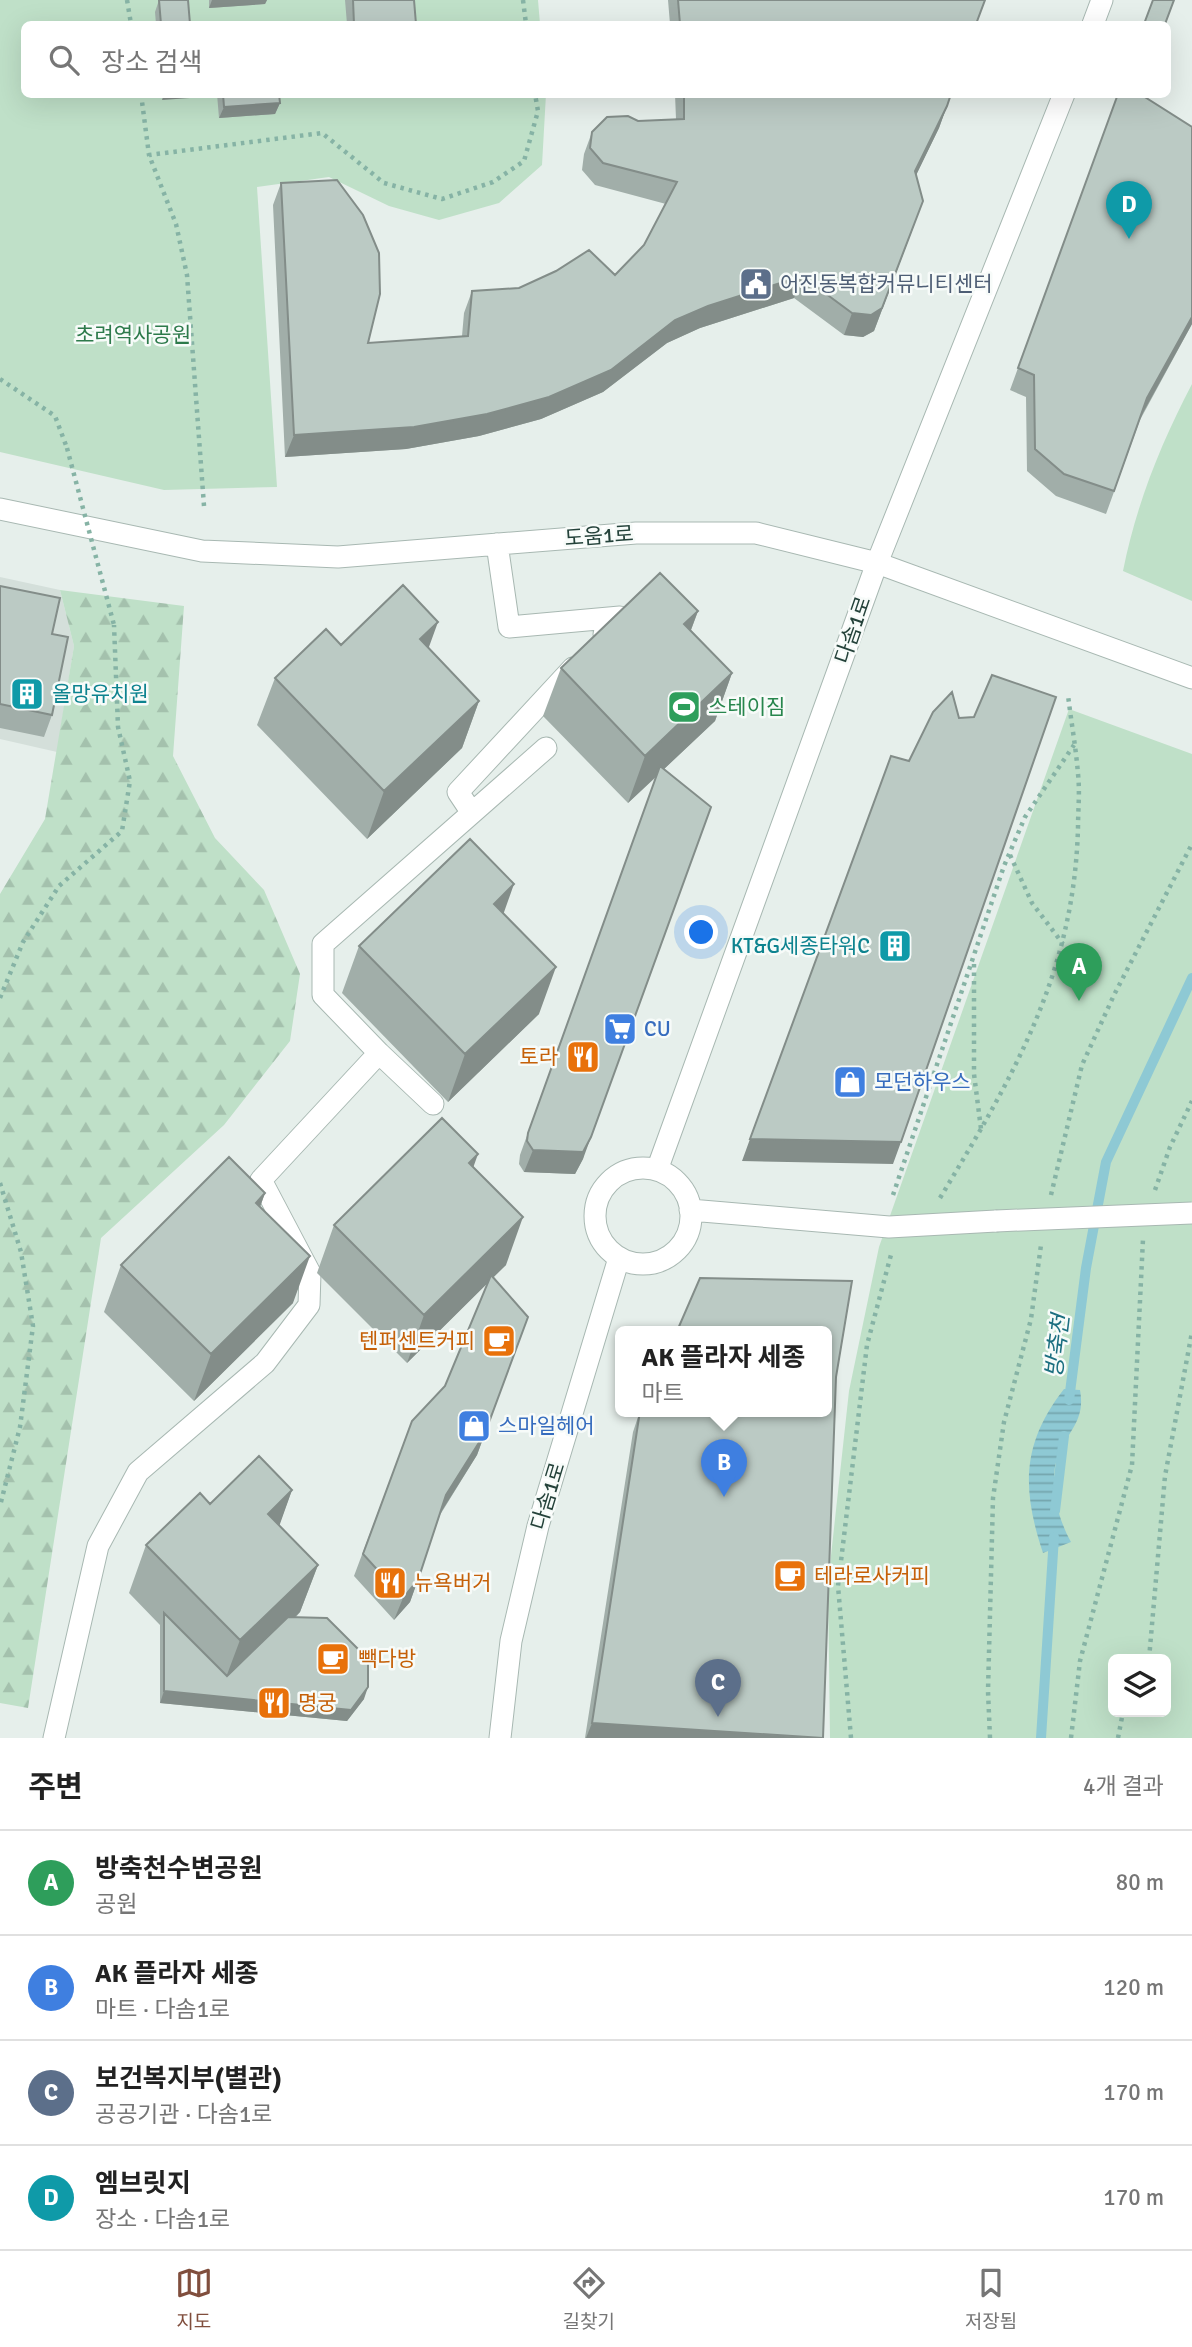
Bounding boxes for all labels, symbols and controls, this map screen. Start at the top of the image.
search box [21,21,1171,98]
icon: search [45,41,83,79]
text: 장소 검색 [101,47,202,79]
pin: D [1106,181,1152,239]
public building icon: 어진동복합커뮤니티센터 [737,265,775,303]
place label: 어진동복합커뮤니티센터 [780,271,993,297]
park label: 초려역사공원 [75,322,191,348]
street label: 도움1로 [564,521,634,551]
street label: 다솜1로 [829,593,877,667]
building icon: 올망유치원 [8,675,46,713]
place label: 올망유치원 [52,681,149,707]
sports icon: 스테이짐 [665,688,703,726]
place label: 스테이짐 [708,694,785,720]
your location [684,915,718,949]
building icon: KT&G세종타워C [876,927,914,965]
place label: KT&G세종타워C [731,933,870,959]
pin: A [1056,943,1102,1001]
supermarket icon: CU [601,1010,639,1048]
place label: CU [644,1016,671,1042]
restaurant icon: 토라 [564,1038,602,1076]
place label: 토라 [519,1044,558,1070]
shop icon: 모던하우스 [831,1063,869,1101]
place label: 모던하우스 [874,1069,971,1095]
water label: 방축천 [1039,1310,1076,1379]
cafe icon: 텐퍼센트커피 [480,1322,518,1360]
popup [615,1326,832,1417]
place label: 텐퍼센트커피 [359,1328,475,1354]
text: AK 플라자 세종 [642,1342,805,1374]
text: 마트 [642,1379,684,1408]
shop icon: 스마일헤어 [455,1407,493,1445]
place label: 스마일헤어 [498,1413,595,1439]
pin: B [701,1439,747,1497]
street label: 다솜1로 [525,1459,571,1533]
cafe icon: 테라로사커피 [771,1557,809,1595]
place label: 테라로사커피 [814,1563,930,1589]
restaurant icon: 뉴욕버거 [371,1564,409,1602]
place label: 뉴욕버거 [414,1570,491,1596]
cafe icon: 빽다방 [314,1640,352,1678]
place label: 빽다방 [358,1646,416,1672]
map controls [1108,1654,1171,1717]
button: layers [1108,1654,1171,1717]
pin: C [695,1659,741,1717]
restaurant icon: 명궁 [255,1684,293,1722]
place label: 명궁 [298,1690,337,1716]
text: 주변 [28,1769,83,1806]
text: 4개 결과 [1083,1772,1164,1801]
text: 방축천수변공원 [95,1853,262,1885]
text: A [44,1868,58,1897]
text: 80 m [1116,1868,1164,1897]
text: 공원 [95,1890,137,1919]
text: AK 플라자 세종 [95,1958,259,1990]
text: B [44,1973,58,2002]
text: 120 m [1103,1973,1164,2002]
text: 마트 · 다솜1로 [95,1995,230,2024]
text: 보건복지부(별관) [95,2063,282,2095]
text: C [44,2078,58,2107]
text: 170 m [1103,2078,1164,2107]
text: 공공기관 · 다솜1로 [95,2100,273,2129]
text: 엠브릿지 [95,2168,191,2200]
text: D [43,2183,59,2212]
text: 170 m [1103,2183,1164,2212]
text: 장소 · 다솜1로 [95,2205,230,2234]
tab: 지도 [175,2264,213,2334]
tab: 길찾기 [563,2264,615,2334]
tab: 저장됨 [965,2264,1017,2334]

